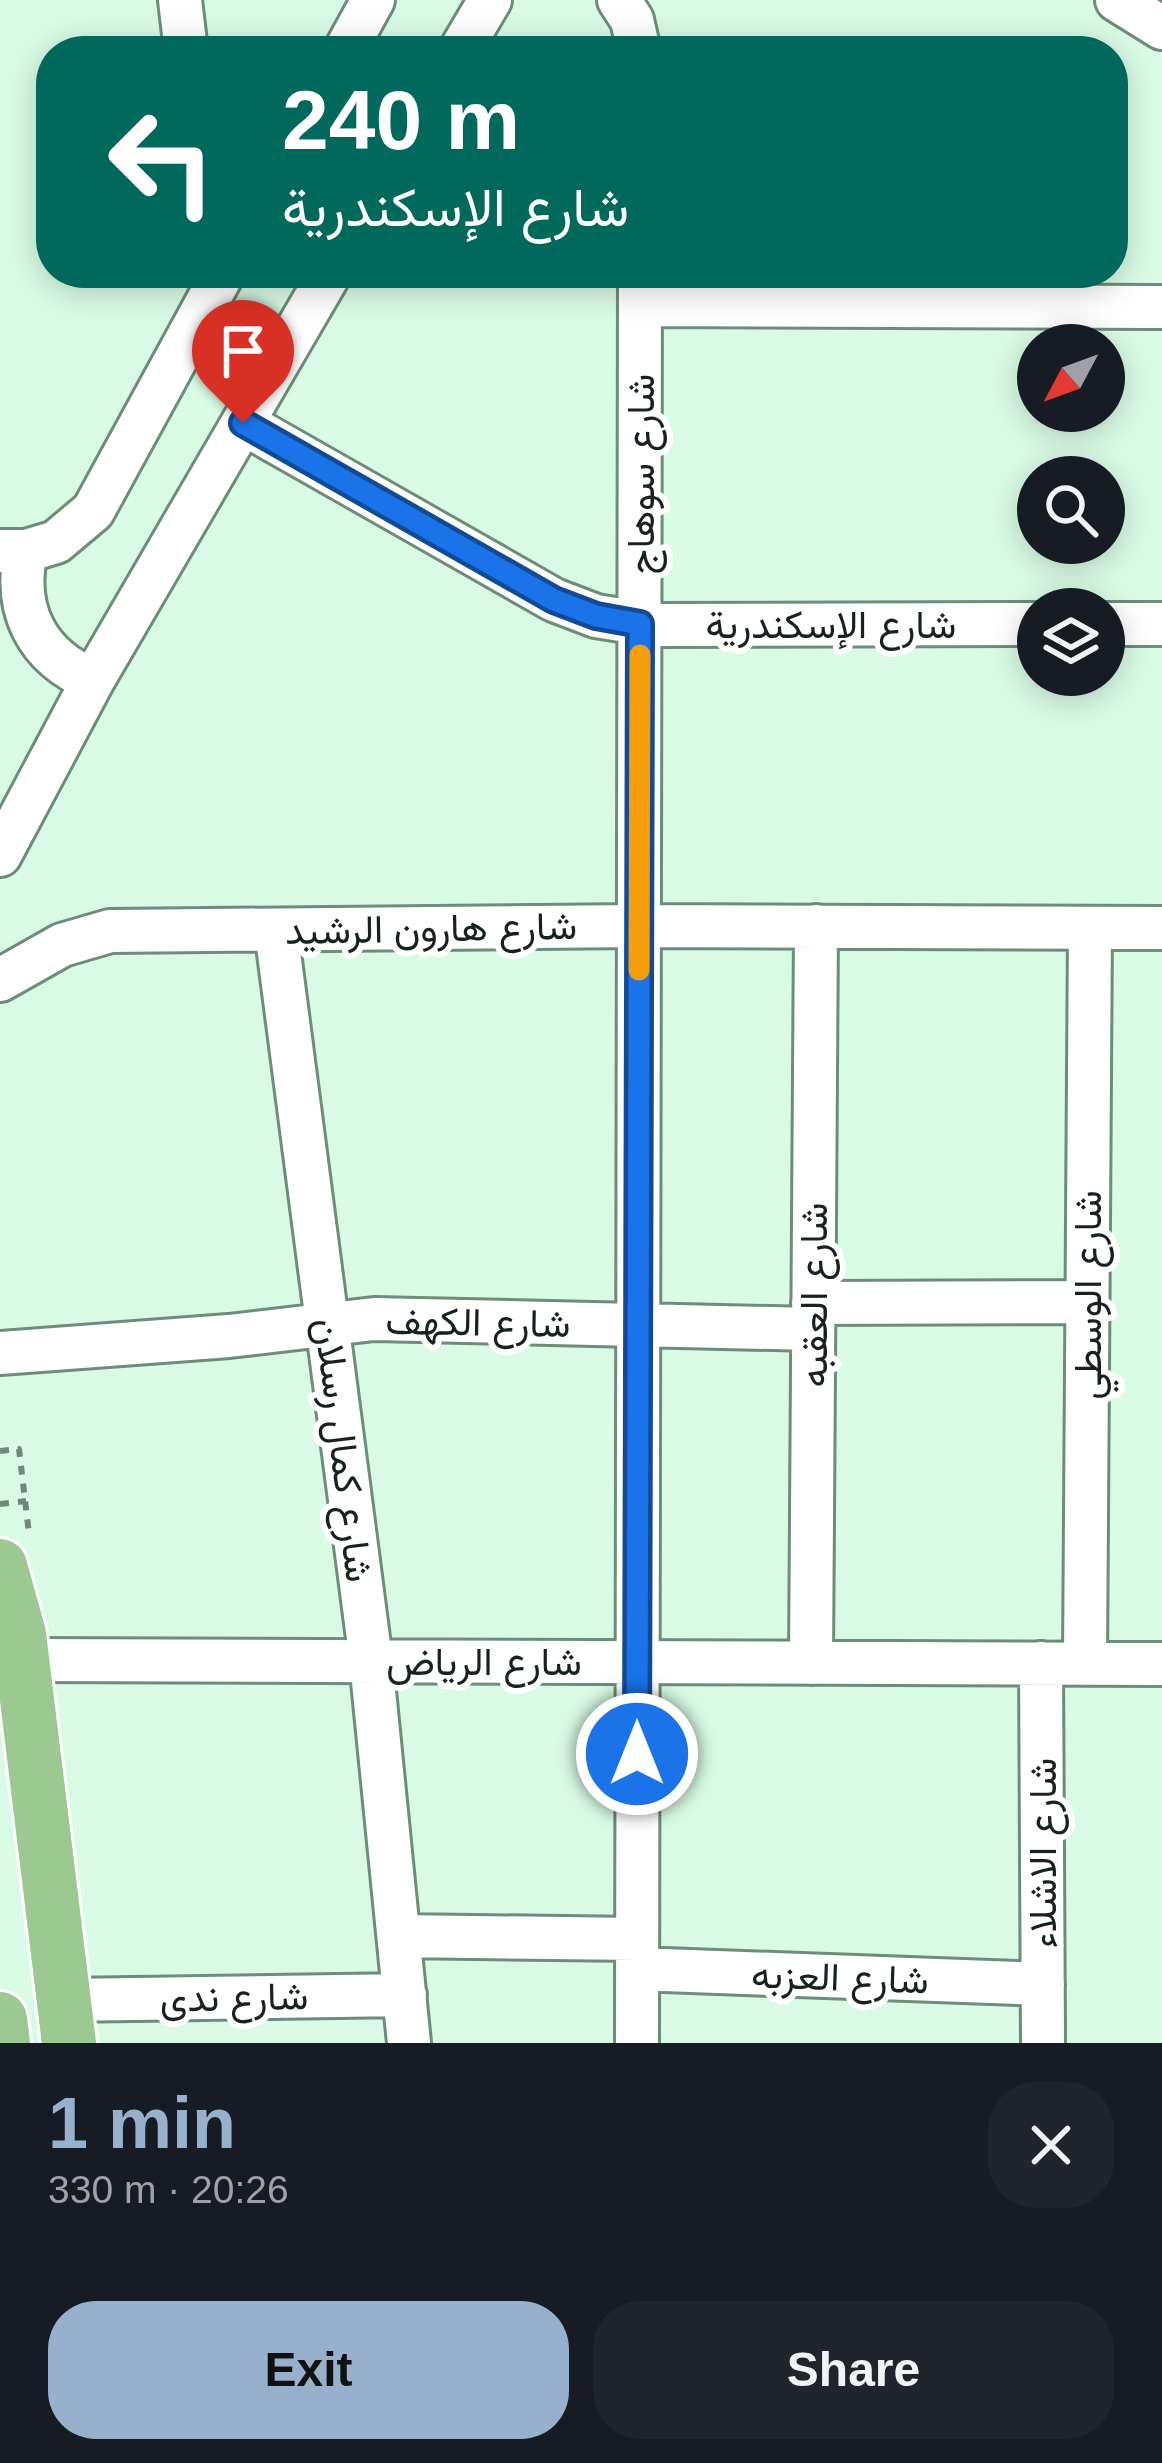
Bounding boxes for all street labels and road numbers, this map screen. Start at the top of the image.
street label: شارع سوهاج [619,374,667,574]
street label: شارع الإسكندرية [706,603,956,651]
street label: شارع هارون الرشيد [285,904,577,957]
street label: شارع الوسطي [1066,1190,1119,1400]
street label: شارع العقبه [792,1202,840,1388]
street label: شارع الكهف [385,1299,571,1350]
street label: شارع كمال رسلان [301,1315,382,1585]
street label: شارع الرياض [386,1640,582,1688]
street label: شارع الاشلاء [1021,1758,1069,1948]
street label: شارع العزبه [750,1952,930,2007]
street label: شارع ندى [159,1974,309,2025]

